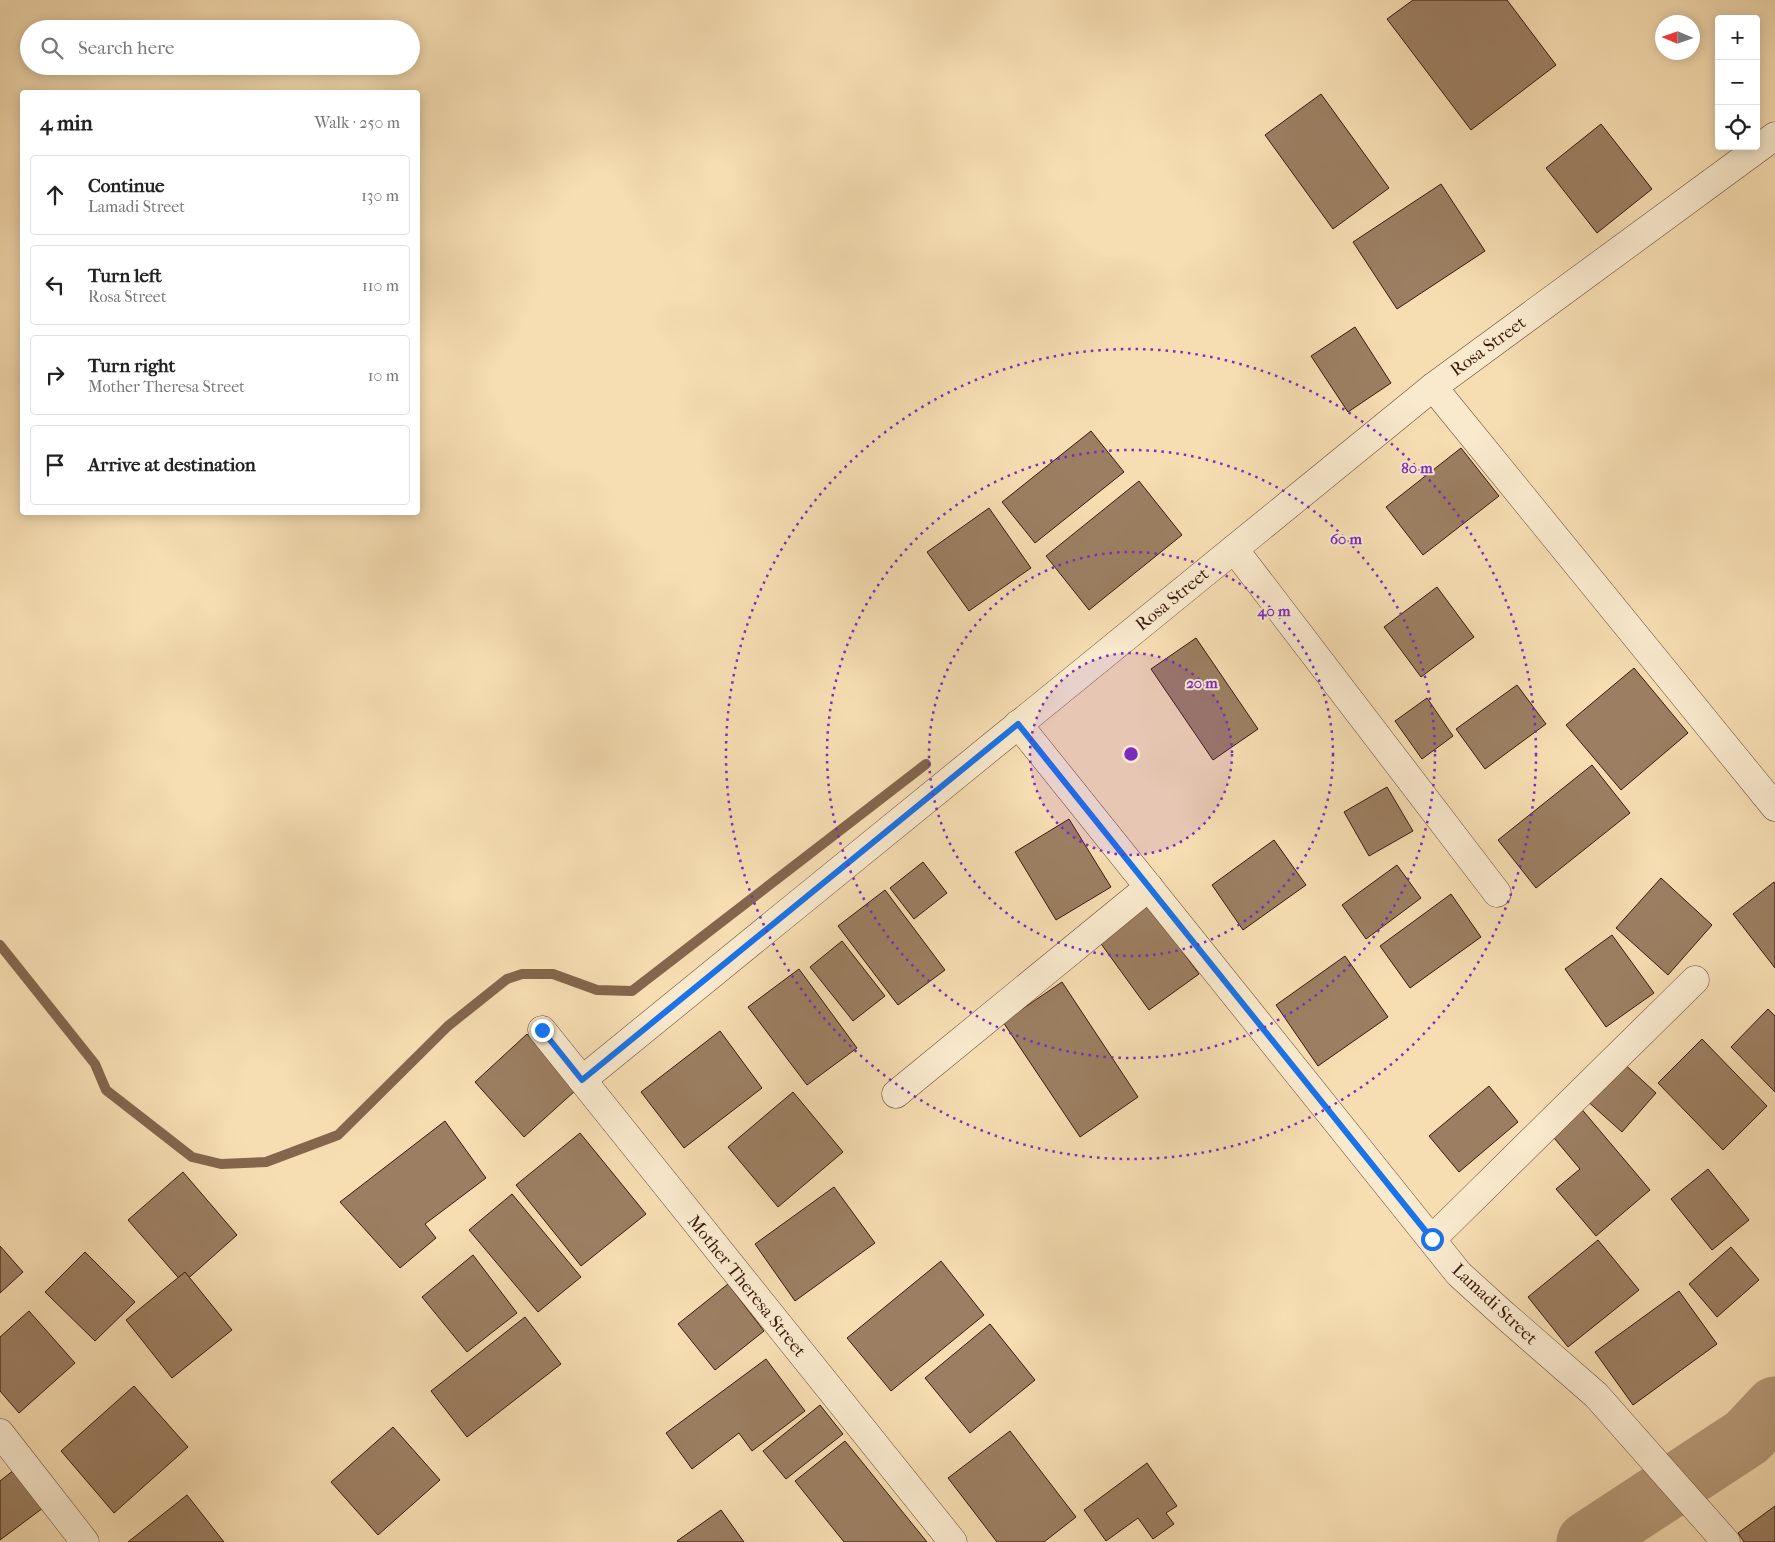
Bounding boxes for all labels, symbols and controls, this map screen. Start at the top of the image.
north arrow [1655,15,1700,60]
map controls [1715,15,1760,150]
button: + [1715,15,1760,60]
search box [20,20,420,75]
icon: search [38,34,66,62]
text: Search here [78,37,174,59]
button: − [1715,60,1760,105]
button: locate [1715,105,1760,150]
text: 4 min [40,111,93,135]
text: Walk · 250 m [315,113,400,132]
text: Continue [88,175,164,197]
icon: ahead [41,181,69,209]
text: 130 m [361,186,399,205]
text: Lamadi Street [88,197,185,216]
text: Turn left [88,265,162,287]
icon: left [41,271,69,299]
text: 110 m [362,276,399,295]
text: Rosa Street [88,287,166,306]
street label: Rosa Street [1446,312,1531,381]
text: Turn right [88,355,175,377]
icon: right [41,361,69,389]
text: 10 m [368,366,399,385]
text: Mother Theresa Street [88,377,245,396]
icon: arrive [41,451,69,479]
text: Arrive at destination [88,454,256,476]
text: 80 m [1401,459,1433,477]
text: 60 m [1330,530,1363,548]
street label: Rosa Street [1131,563,1214,635]
text: 40 m [1257,602,1291,620]
text: 20 m [1186,674,1218,692]
centre of rings [1122,745,1140,763]
route end [531,1019,554,1042]
street label: Mother Theresa Street [683,1211,811,1362]
route start [1421,1228,1444,1251]
street label: Lamadi Street [1448,1260,1542,1350]

